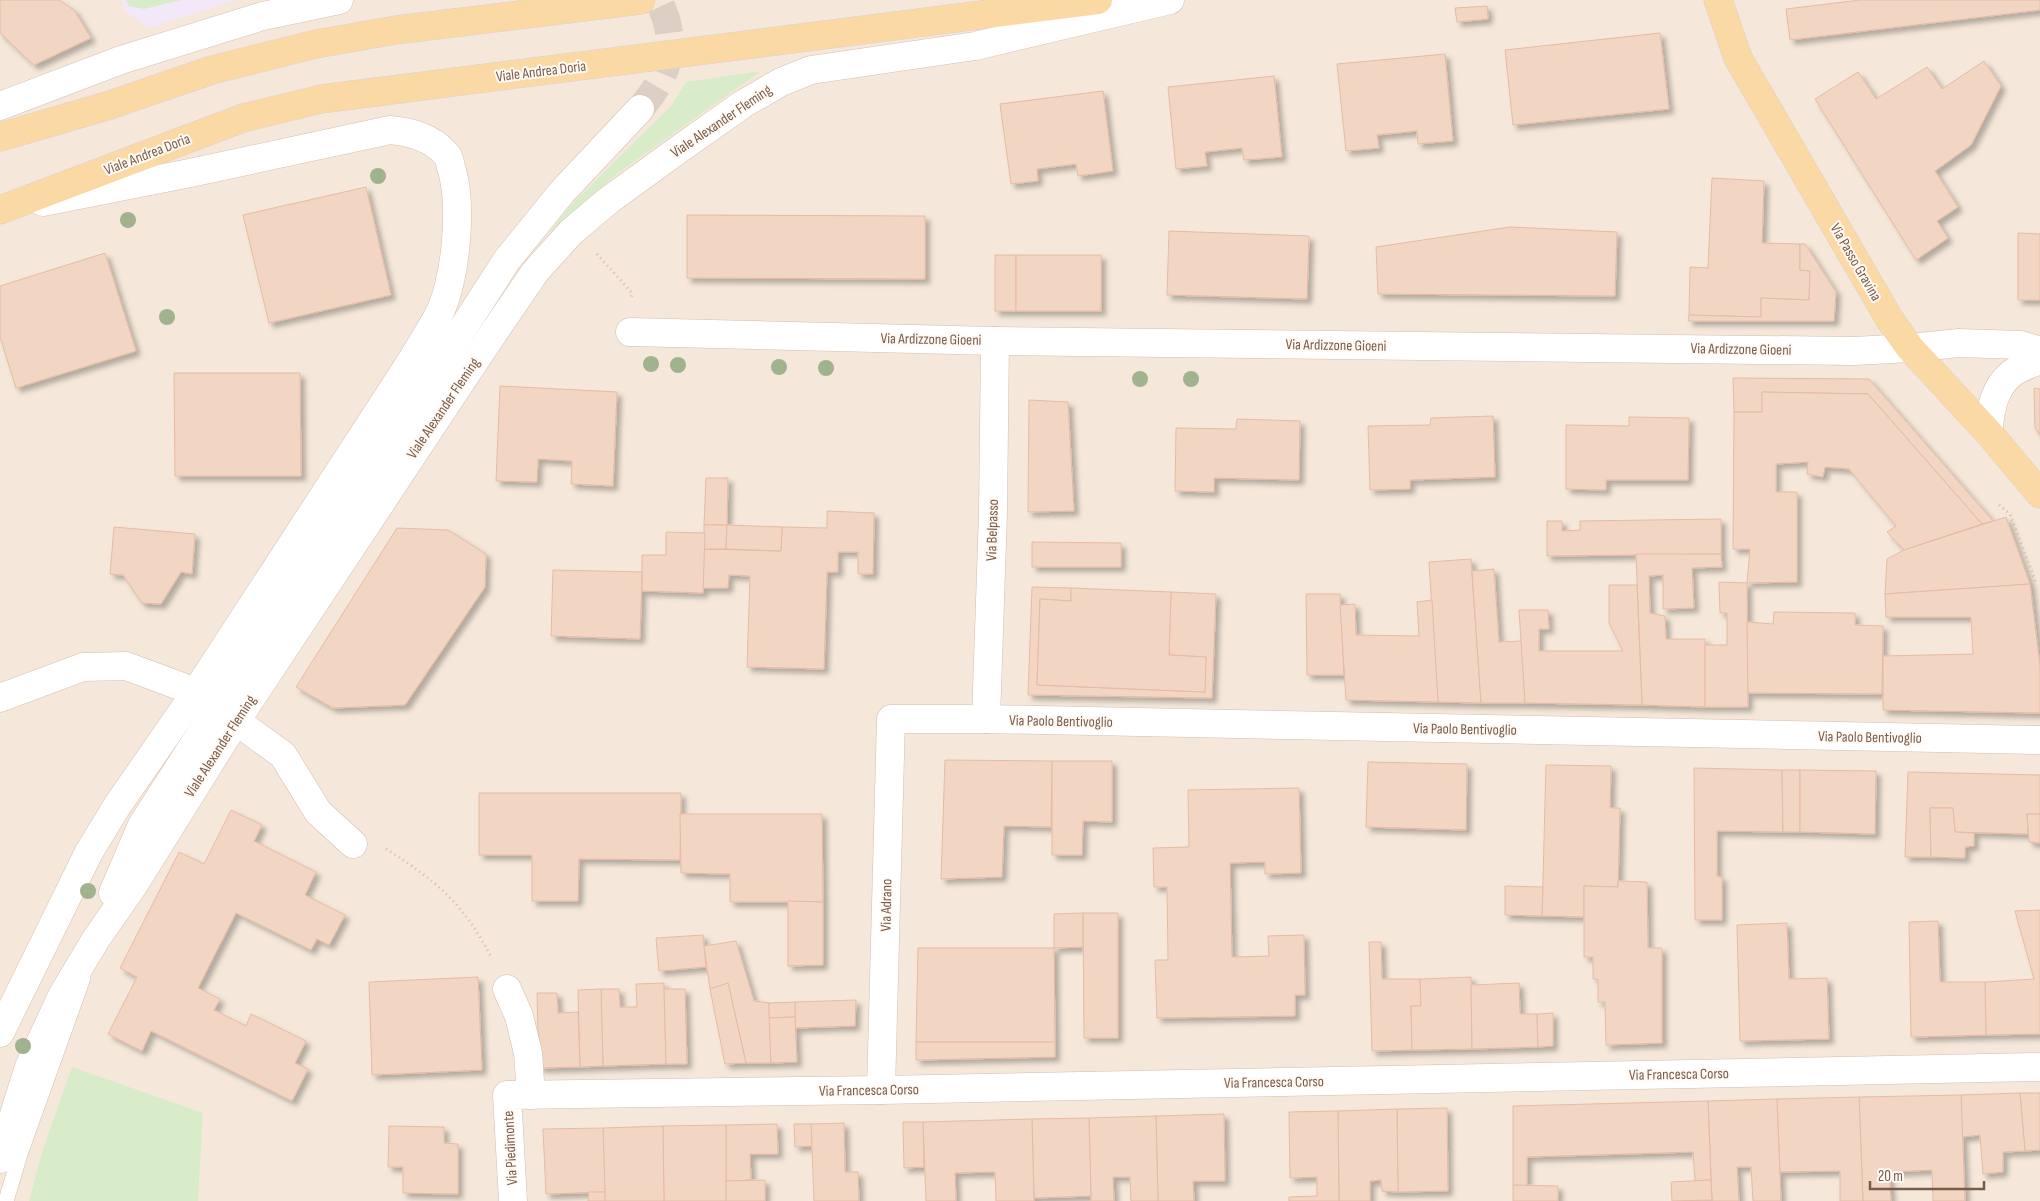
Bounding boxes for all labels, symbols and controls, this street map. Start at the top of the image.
street label: Viale Andrea Doria [495,57,587,86]
street label: Viale Alexander Fleming [667,81,775,162]
street label: Viale Andrea Doria [101,129,193,180]
street label: Via Passo Gravina [1826,220,1886,305]
street label: Via Ardizzone Gioeni [880,329,982,350]
street label: Via Ardizzone Gioeni [1285,335,1387,356]
street label: Via Ardizzone Gioeni [1690,339,1792,360]
street label: Viale Alexander Fleming [403,354,484,462]
street label: Via Belpasso [982,499,1003,561]
street label: Viale Alexander Fleming [180,692,260,801]
street label: Via Paolo Bentivoglio [1009,711,1113,732]
street label: Via Paolo Bentivoglio [1413,719,1517,740]
street label: Via Paolo Bentivoglio [1818,727,1922,748]
street label: Via Adrano [877,879,896,931]
street label: Via Francesca Corso [1629,1064,1729,1085]
street label: Via Francesca Corso [1224,1072,1324,1093]
street label: Via Francesca Corso [819,1080,919,1101]
street label: Via Piedimonte [499,1110,522,1186]
scale bar [1870,1158,1984,1190]
text: 20 m [1878,1167,1903,1186]

